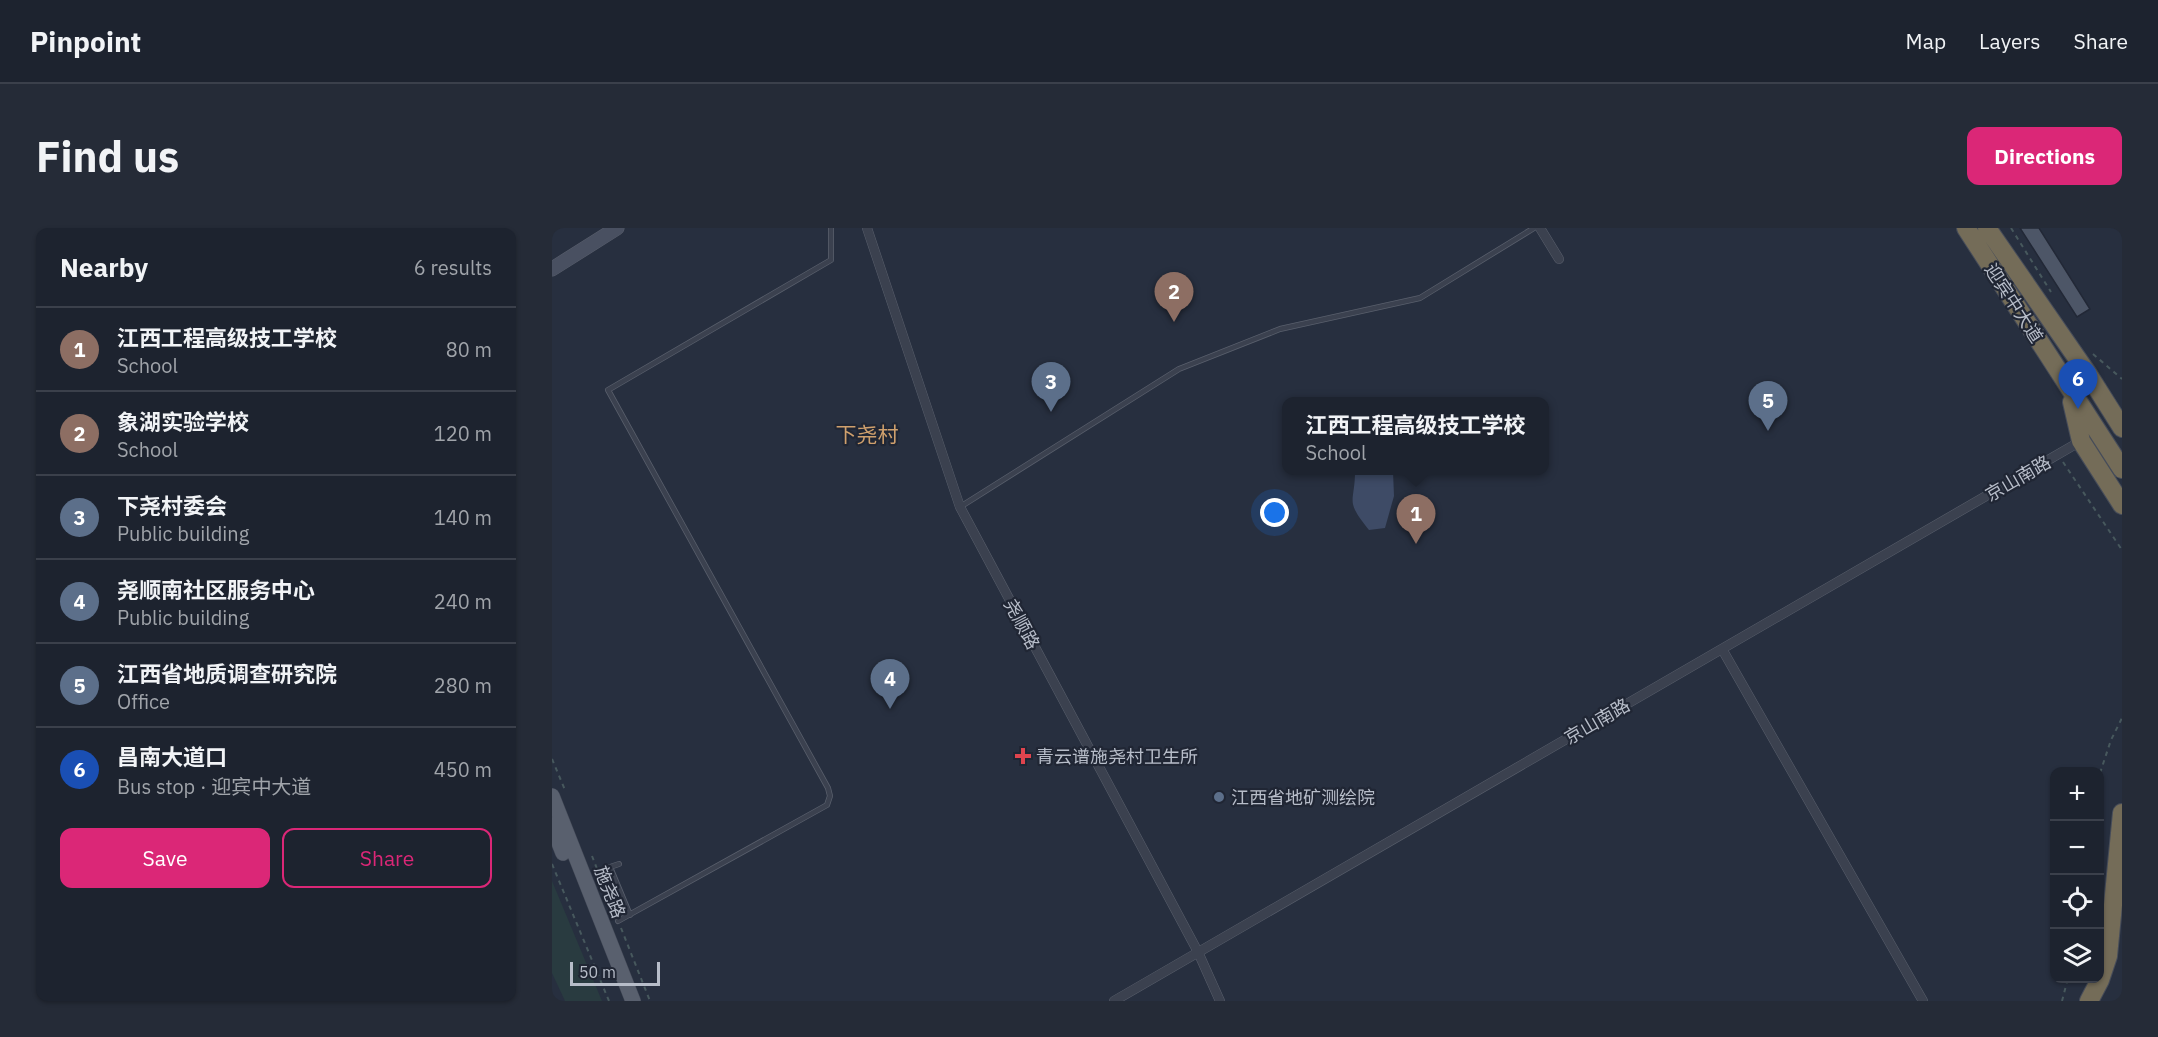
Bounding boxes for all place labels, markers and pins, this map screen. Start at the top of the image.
pin: 2 [1154,272,1194,322]
pin: 6 [2058,360,2098,409]
pin: 3 [1032,362,1070,412]
pin: 5 [1748,382,1788,431]
pin: 1 [1396,494,1436,544]
pin: 4 [870,660,910,709]
place label: 青云谱施尧村卫生所 [1036,745,1198,768]
marker: 青云谱施尧村卫生所 [1014,747,1032,765]
place label: 江西省地矿测绘院 [1231,786,1375,809]
marker: 江西省地矿测绘院 [1212,790,1226,804]

